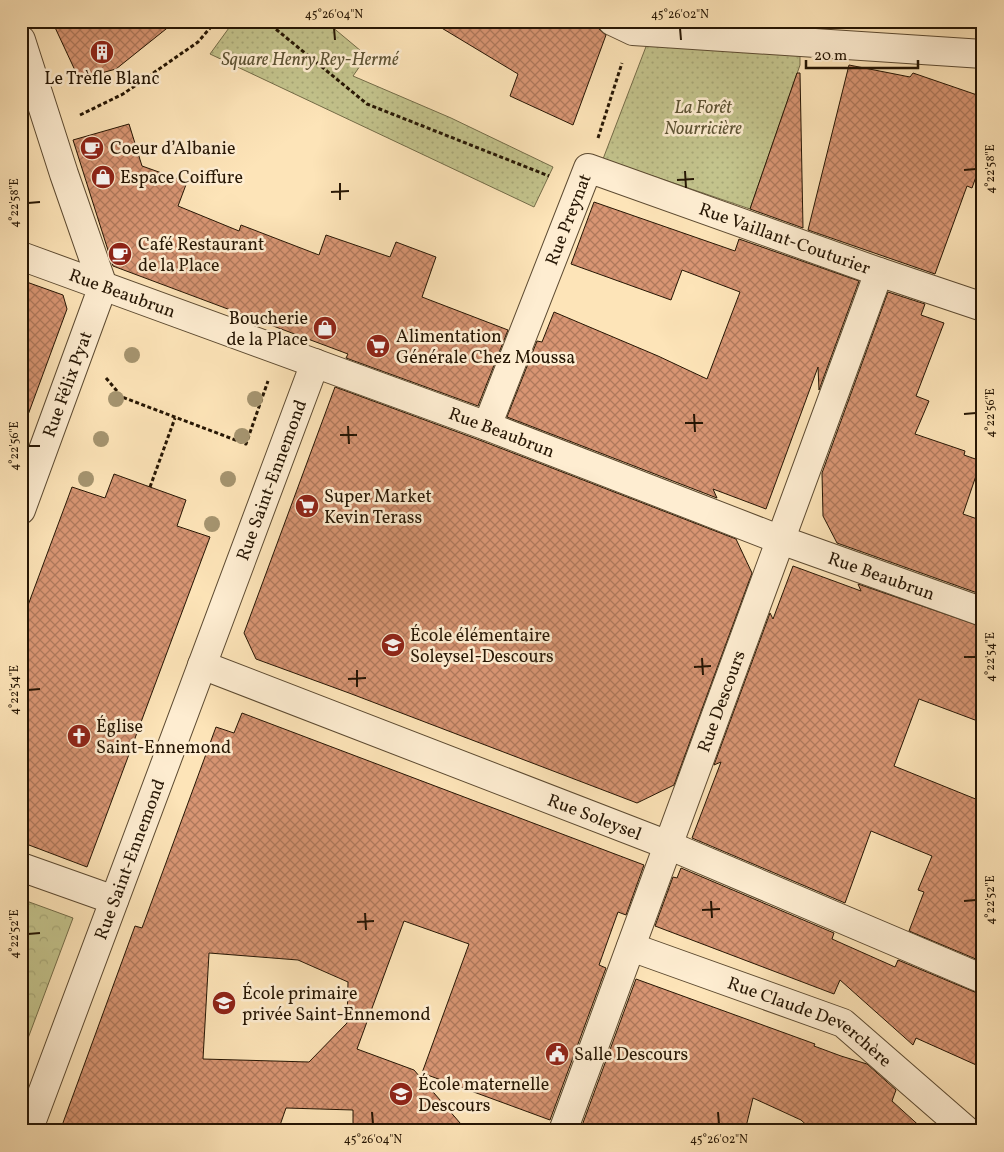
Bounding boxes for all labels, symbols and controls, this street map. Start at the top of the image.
text: 45°26'04"N [305,7,363,23]
text: 45°26'02"N [651,7,709,23]
scale bar [806,38,919,70]
building icon: Le Trèfle Blanc [89,39,115,65]
text: 20 m [814,46,847,67]
park label: Square Henry Rey-Hermé [221,48,400,73]
place label: Le Trèfle Blanc [44,67,160,92]
park label: La Forêt Nourricière [664,96,742,142]
cafe icon: Coeur d’Albanie [79,135,105,161]
place label: Coeur d’Albanie [110,137,235,162]
text: 4°22'58"E [983,144,999,194]
shop icon: Espace Coiffure [90,164,116,190]
place label: Espace Coiffure [120,166,243,191]
street label: Rue Preynat [540,170,599,269]
text: 4°22'58"E [7,178,23,228]
street label: Rue Vaillant-Couturier [695,198,874,282]
place label: Café Restaurant de la Place [138,233,264,279]
cafe icon: Café Restaurant de la Place [107,241,133,267]
street label: Rue Beaubrun [65,264,179,325]
place label: Boucherie de la Place [226,307,308,353]
shop icon: Boucherie de la Place [312,315,338,341]
place label: Alimentation Générale Chez Moussa [396,325,575,371]
street label: Rue Félix Pyat [38,328,99,441]
supermarket icon: Alimentation Générale Chez Moussa [365,333,391,359]
text: 4°22'56"E [983,388,999,438]
street label: Rue Saint-Ennemond [231,397,314,564]
street label: Rue Beaubrun [445,402,558,465]
text: 4°22'56"E [7,421,23,471]
place label: Super Market Kevin Terass [324,485,432,531]
supermarket icon: Super Market Kevin Terass [294,493,320,519]
street label: Rue Beaubrun [824,547,938,608]
place label: École élémentaire Soleysel-Descours [410,624,554,670]
school or university icon: École élémentaire Soleysel-Descours [380,632,406,658]
text: 4°22'54"E [983,632,999,682]
street label: Rue Descours [692,647,753,756]
text: 4°22'54"E [7,665,23,715]
place label: Église Saint-Ennemond [96,715,231,761]
church icon: Église Saint-Ennemond [66,723,92,749]
street label: Rue Saint-Ennemond [89,776,172,944]
street label: Rue Soleysel [543,789,645,848]
text: 4°22'52"E [983,875,999,925]
text: 4°22'52"E [7,909,23,959]
street label: Rue Claude Deverchère [724,972,896,1074]
place label: École primaire privée Saint-Ennemond [242,982,431,1028]
school or university icon: École primaire privée Saint-Ennemond [211,990,237,1016]
public building icon: Salle Descours [544,1041,570,1067]
place label: Salle Descours [574,1043,688,1068]
place label: École maternelle Descours [418,1073,549,1119]
school or university icon: École maternelle Descours [388,1081,414,1107]
text: 45°26'04"N [344,1132,402,1148]
text: 45°26'02"N [690,1132,748,1148]

